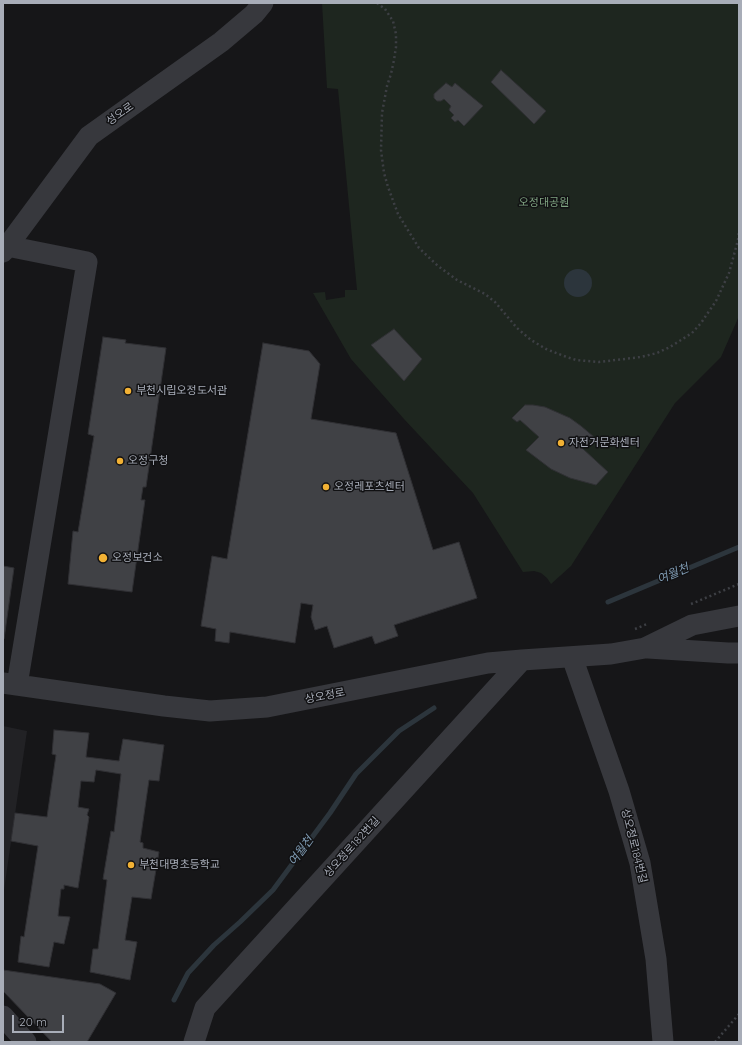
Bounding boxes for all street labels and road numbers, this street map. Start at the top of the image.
street label: 성오로 [104,100,136,128]
street label: 상오정로 [304,686,346,706]
street label: 상오정로184번길 [618,807,650,885]
street label: 상오정로182번길 [321,814,383,880]

